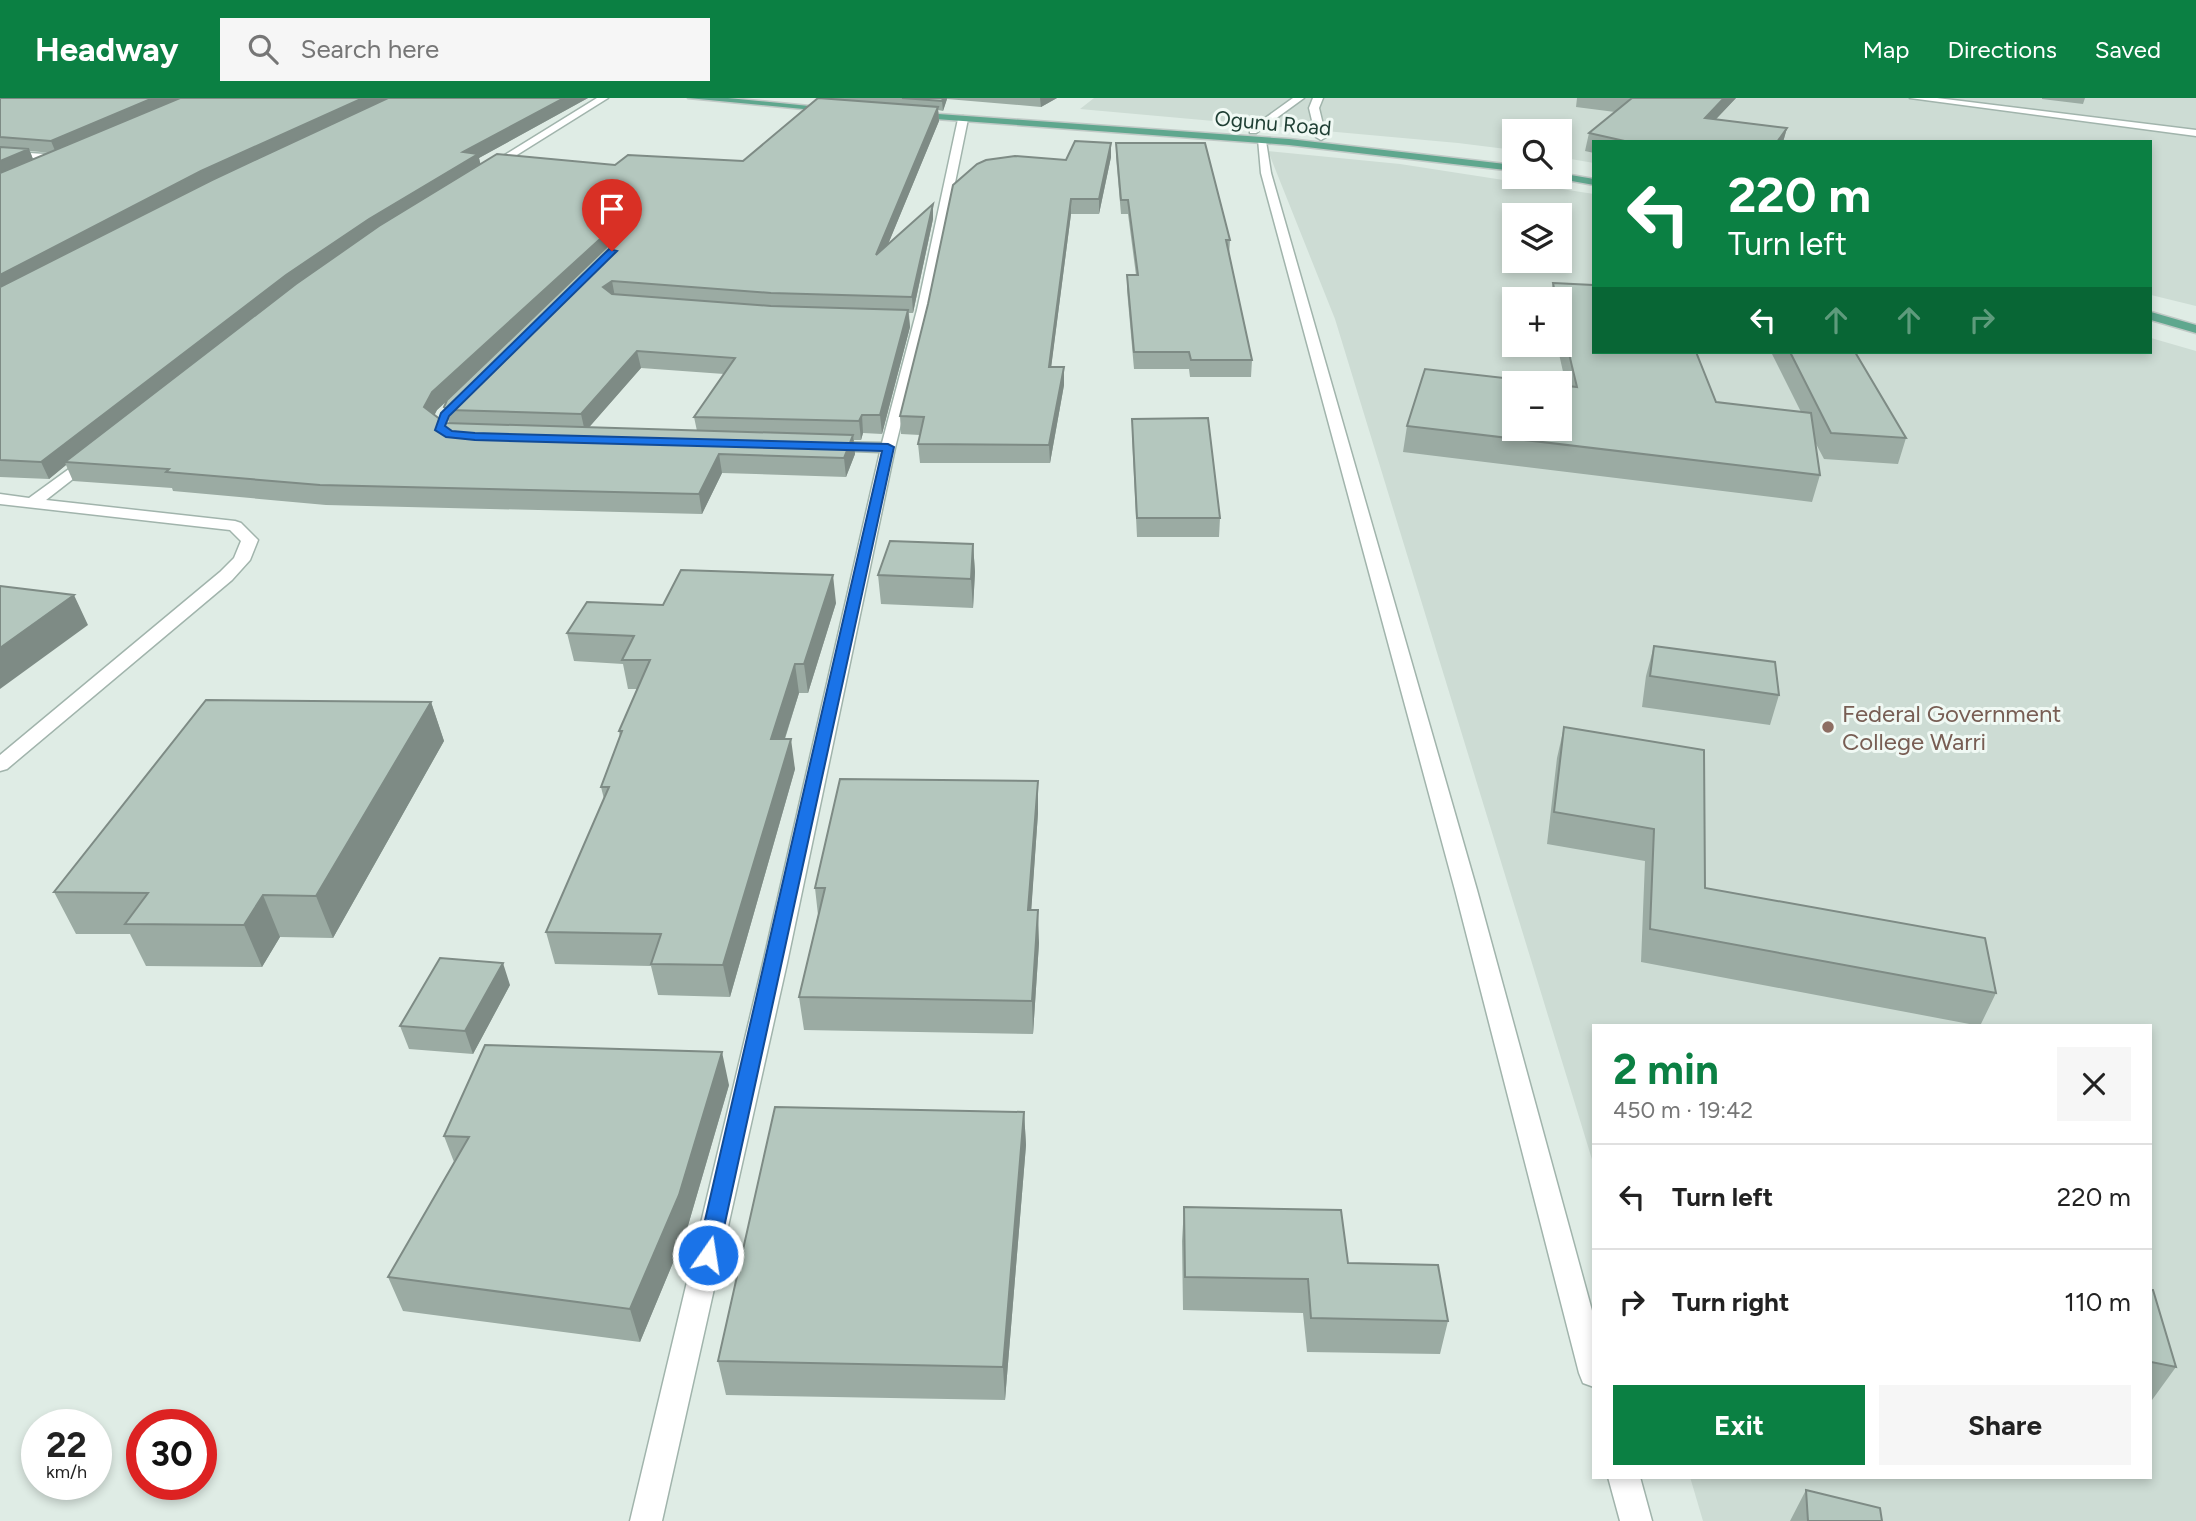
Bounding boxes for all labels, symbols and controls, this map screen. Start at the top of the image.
search box [220,18,710,81]
text: Headway [35,30,178,69]
icon: search [244,30,282,68]
text: Search here [300,33,439,65]
text: Map [1863,35,1909,64]
text: Directions [1947,35,2057,64]
text: Saved [2095,35,2161,64]
street label: Ogunu Road [1213,105,1333,141]
map controls [1502,119,1572,441]
button: search [1502,119,1572,189]
text: 220 m [1728,165,1871,224]
icon: left [1613,168,1704,259]
pin [582,179,642,251]
icon: arrive [593,190,631,228]
button: layers [1502,203,1572,273]
text: Turn left [1728,225,1847,263]
button: + [1502,287,1572,357]
icon: left [1744,301,1782,339]
icon: ahead [1817,301,1855,339]
icon: ahead [1890,301,1928,339]
icon: right [1963,301,2001,339]
button: − [1502,371,1572,441]
place label: Federal Government College Warri [1842,699,2061,756]
marker: Federal Government College Warri [1820,719,1836,735]
text: 2 min [1613,1044,1719,1095]
button: close [2057,1047,2131,1121]
text: 450 m · 19:42 [1613,1096,1753,1124]
icon: left [1613,1178,1651,1216]
text: Turn left [1672,1181,1773,1213]
text: 220 m [2057,1181,2131,1213]
position arrow [671,1218,745,1292]
icon: right [1613,1283,1651,1321]
text: Turn right [1672,1286,1789,1318]
text: 110 m [2064,1286,2131,1318]
button: Exit [1613,1385,1865,1465]
button: Share [1879,1385,2131,1465]
speed limit sign: 30 [126,1409,217,1500]
text: 22 [46,1424,87,1466]
text: km/h [46,1461,87,1483]

